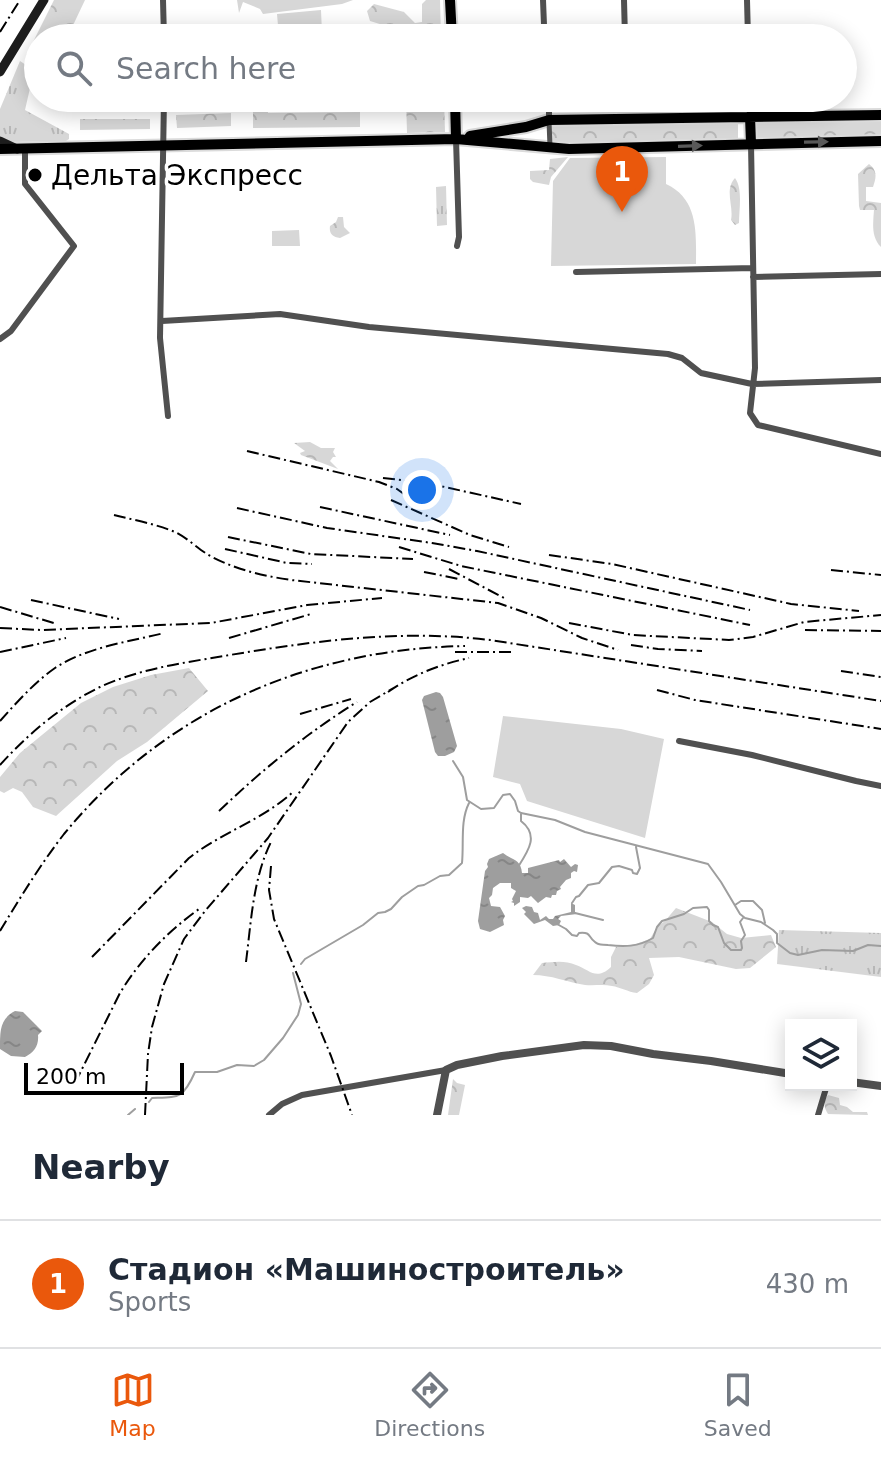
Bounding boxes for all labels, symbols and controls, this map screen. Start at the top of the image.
search box [24,24,857,112]
icon: search [52,46,96,90]
text: Search here [116,51,296,86]
one-way arrow [804,136,829,149]
one-way arrow [678,139,703,152]
pin: 1 [596,146,648,212]
place label: Дельта Экспресс [51,159,303,192]
marker: Дельта Экспресс [26,166,44,184]
your location [402,470,442,510]
map controls [785,1019,857,1091]
button: layers [785,1019,857,1091]
scale bar [24,1059,184,1095]
text: 200 m [36,1064,106,1089]
text: Nearby [32,1147,170,1187]
text: Стадион «Машиностроитель» [108,1252,625,1287]
text: 1 [49,1269,67,1299]
text: 430 m [766,1269,849,1299]
text: Sports [108,1287,191,1317]
tab: Map [109,1368,156,1441]
tab: Directions [374,1368,485,1441]
tab: Saved [704,1368,772,1441]

